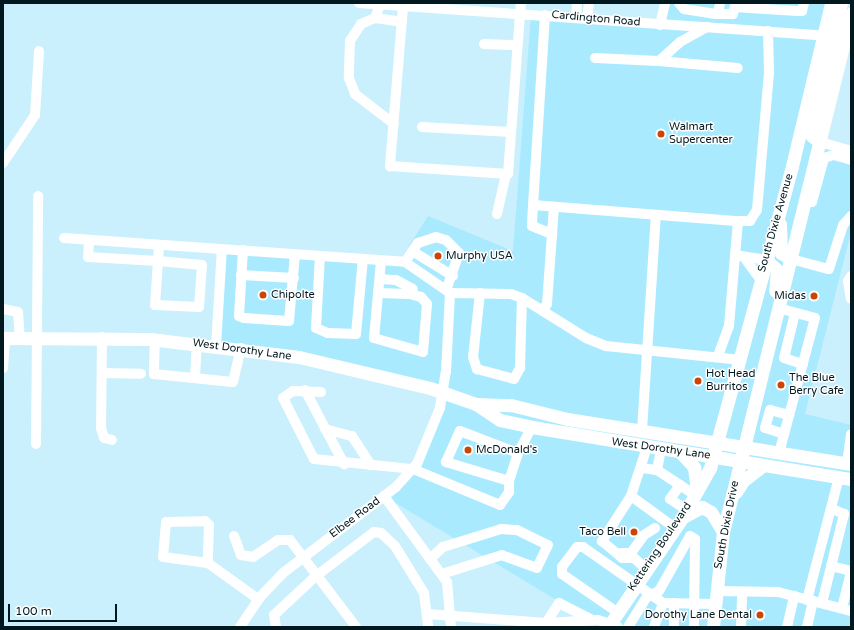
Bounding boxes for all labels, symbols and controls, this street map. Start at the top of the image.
street label: Cardington Road [551,9,641,29]
place label: Walmart Supercenter [669,121,733,147]
marker: Walmart Supercenter [656,129,666,139]
street label: South Dixie Avenue [756,172,796,274]
place label: Murphy USA [446,249,513,263]
marker: Murphy USA [433,251,443,261]
place label: Chipolte [271,288,315,302]
place label: Midas [774,289,806,303]
marker: Chipolte [258,290,268,300]
marker: Midas [809,291,819,301]
street label: West Dorothy Lane [192,337,292,363]
place label: Hot Head Burritos [706,368,755,394]
place label: The Blue Berry Cafe [789,372,844,398]
marker: Hot Head Burritos [693,376,703,386]
marker: The Blue Berry Cafe [776,380,786,390]
street label: West Dorothy Lane [611,436,711,462]
place label: McDonald's [476,443,537,457]
marker: McDonald's [463,445,473,455]
street label: South Dixie Drive [712,480,742,570]
street label: Elbee Road [327,495,383,541]
street label: Kettering Boulevard [625,500,695,594]
place label: Taco Bell [579,525,626,539]
marker: Taco Bell [629,527,639,537]
scale bar [10,596,119,622]
text: 100 m [15,604,52,618]
place label: Dorothy Lane Dental [645,608,752,622]
marker: Dorothy Lane Dental [755,610,765,620]

